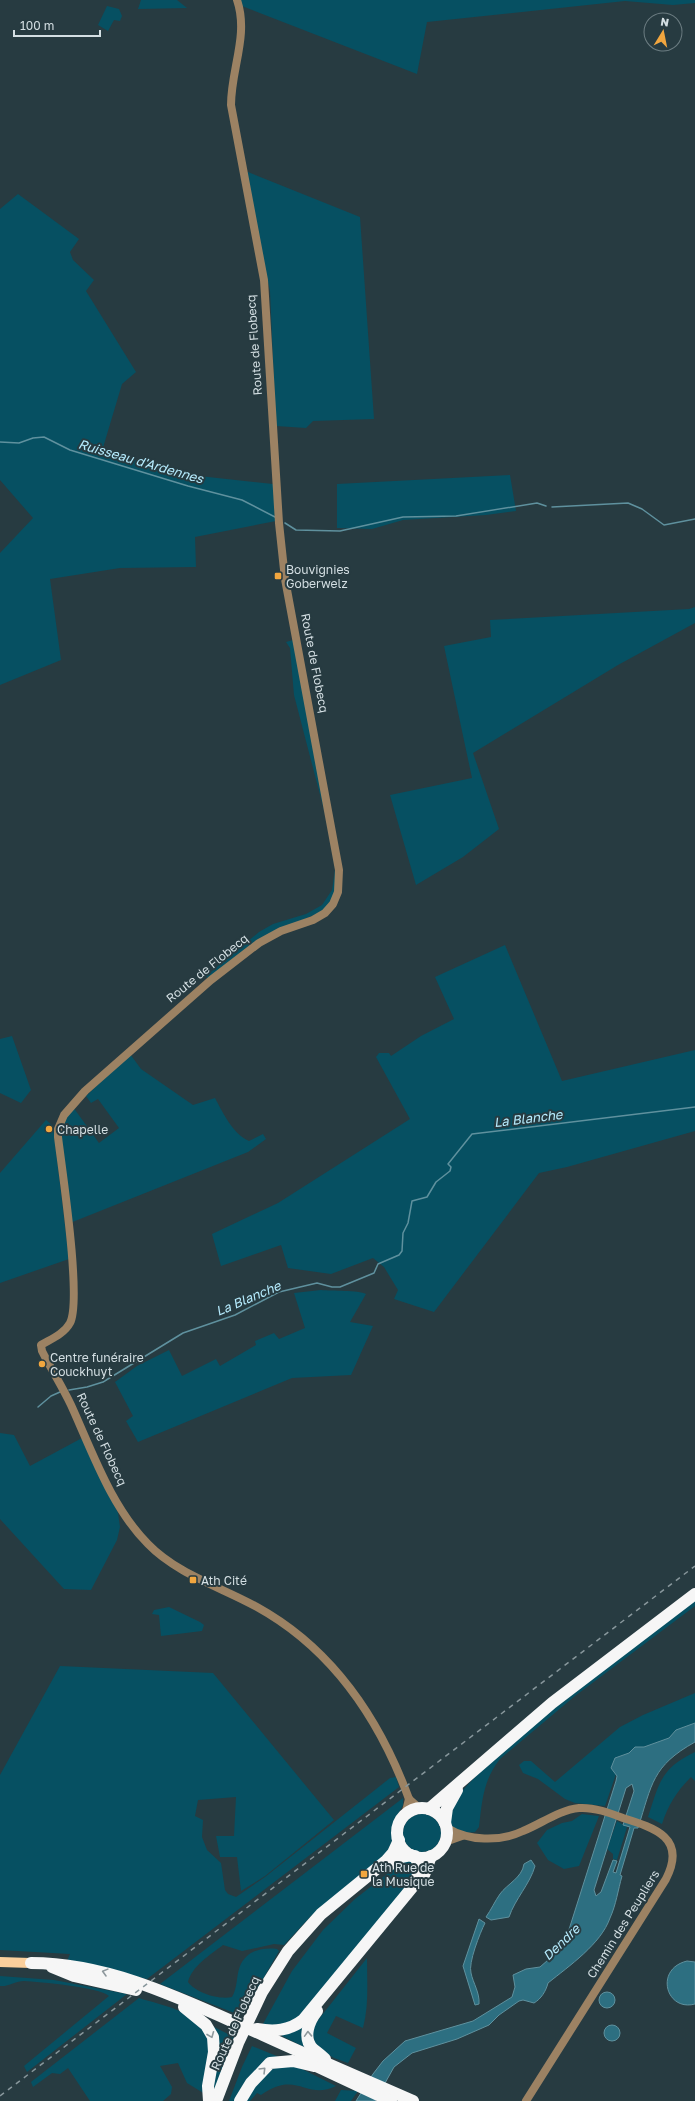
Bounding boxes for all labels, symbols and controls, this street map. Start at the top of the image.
scale bar [14,12,100,38]
north arrow [643,12,683,52]
text: N [660,15,670,29]
text: 100 m [20,18,54,33]
street label: Route de Flobecq [243,294,265,396]
water label: Ruisseau d'Ardennes [77,436,206,487]
place label: Bouvignies Goberwelz [286,562,350,591]
marker: Bouvignies Goberwelz [273,571,283,581]
street label: Route de Flobecq [298,612,332,714]
street label: Route de Flobecq [163,930,251,1006]
water label: La Blanche [493,1106,565,1130]
place label: Chapelle [57,1122,108,1137]
marker: Chapelle [44,1124,54,1134]
water label: La Blanche [213,1277,284,1319]
place label: Centre funéraire Couckhuyt [50,1350,144,1379]
marker: Centre funéraire Couckhuyt [37,1359,47,1369]
street label: Route de Flobecq [74,1390,130,1488]
place label: Ath Cité [201,1573,247,1588]
marker: Ath Cité [188,1575,198,1585]
place label: Ath Rue de la Musique [372,1860,434,1889]
street label: Chemin des Peupliers [584,1867,662,1981]
marker: Ath Rue de la Musique [359,1869,369,1879]
water label: Dendre [539,1920,584,1963]
one-way arrow [101,1969,108,1977]
street label: Route de Flobecq [208,1974,262,2072]
one-way arrow [206,2031,214,2038]
one-way arrow [304,2031,312,2037]
one-way arrow [258,2067,266,2075]

